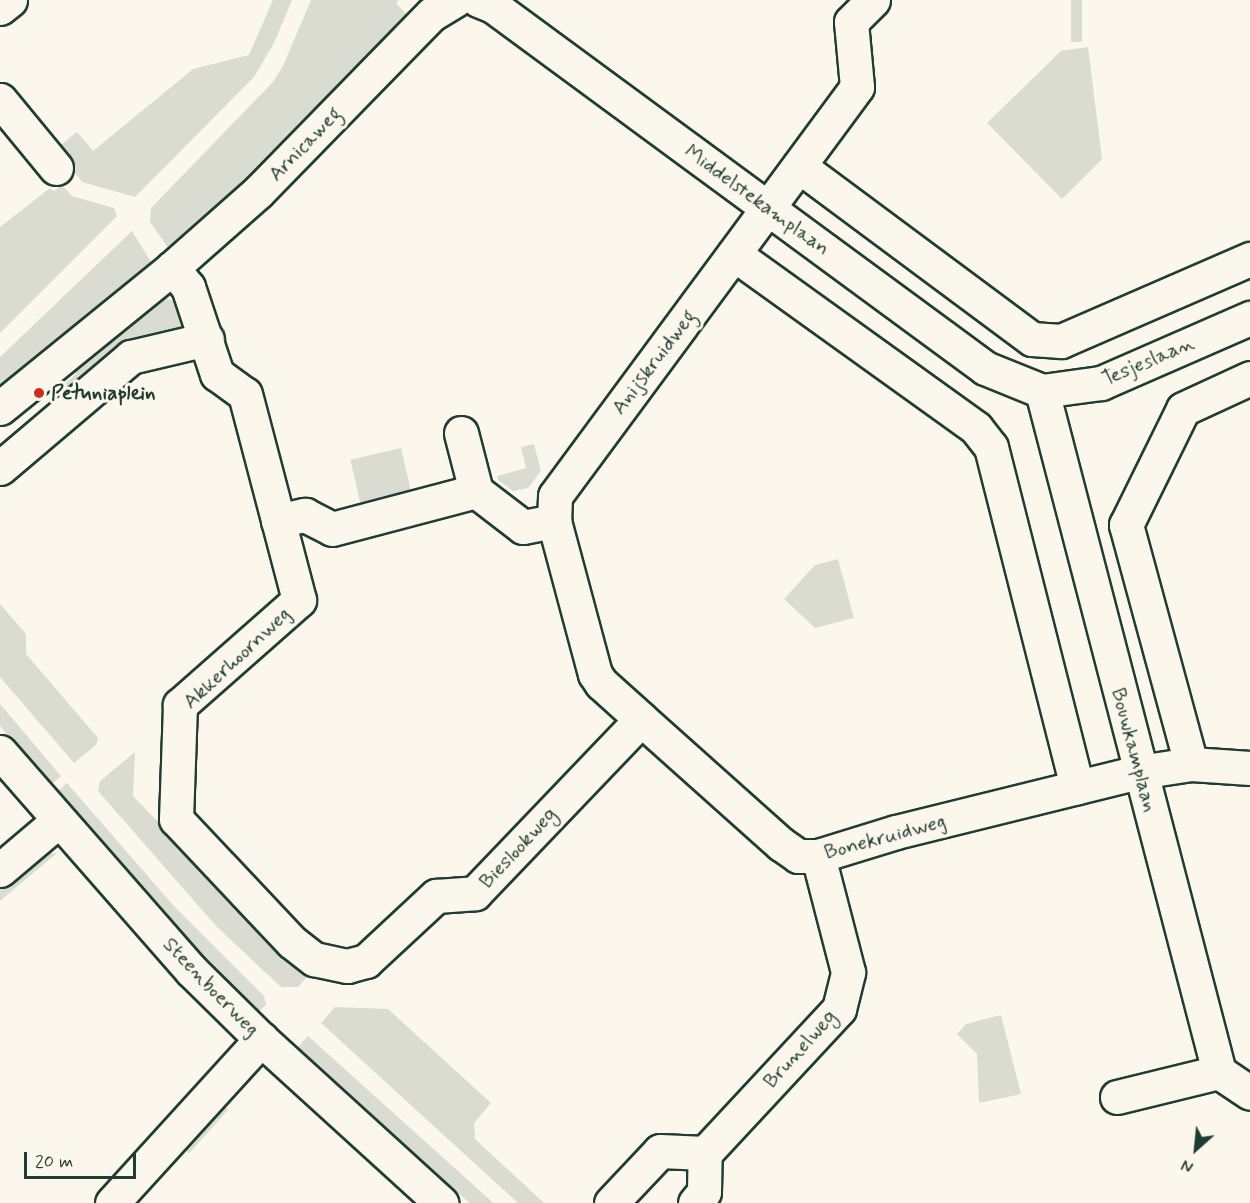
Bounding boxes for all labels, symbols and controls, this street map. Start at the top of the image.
street label: Arnicaweg [263,101,347,187]
street label: Middelstekamplaan [679,139,835,261]
street label: Anijskruidweg [606,304,702,420]
street label: Tesjeslaan [1098,330,1198,392]
place label: Petuniaplein [51,380,156,406]
marker: Petuniaplein [32,386,46,400]
street label: Akkerhoornweg [178,602,296,714]
street label: Bouwkamplaan [1105,685,1163,815]
street label: Bieslookweg [474,802,562,894]
street label: Bonekruidweg [821,809,949,865]
street label: Steenboerweg [157,932,265,1042]
street label: Brunelweg [758,1004,842,1094]
north arrow [1166,1119,1226,1179]
scale bar [27,1140,140,1178]
text: 20 m [35,1150,73,1174]
text: N [1178,1154,1197,1177]

